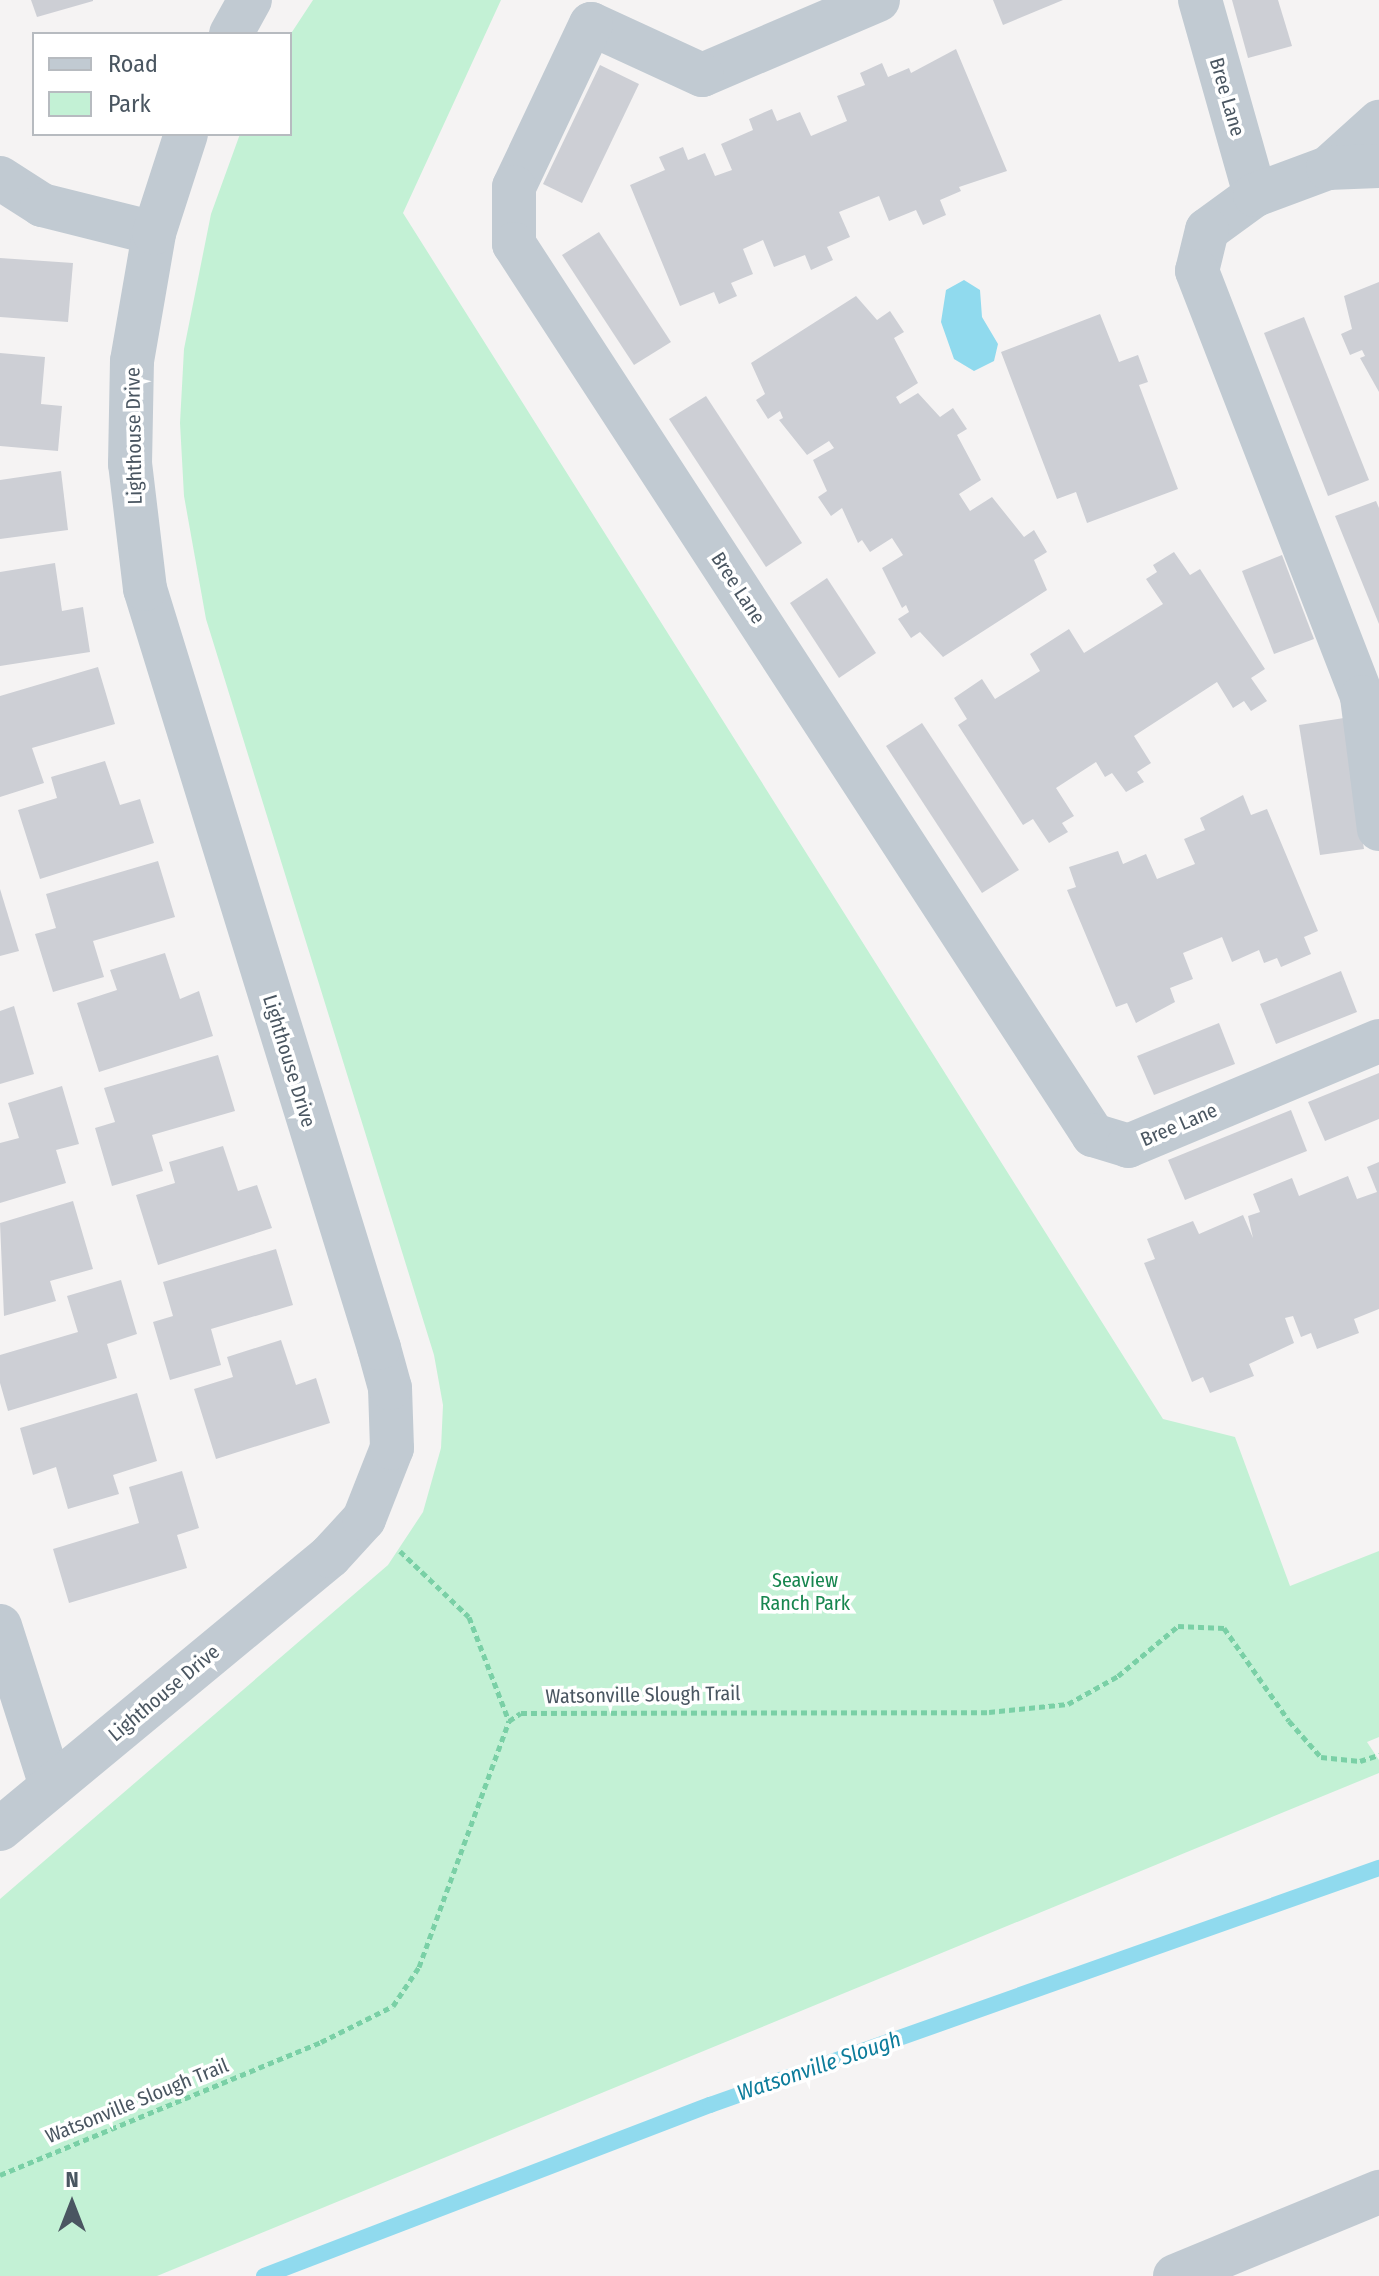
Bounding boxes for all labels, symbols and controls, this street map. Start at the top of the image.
legend [32,32,292,136]
text: Road [108,50,158,78]
street label: Bree Lane [1204,55,1250,139]
text: Park [108,90,151,118]
street label: Lighthouse Drive [121,367,147,505]
street label: Bree Lane [706,548,770,628]
street label: Lighthouse Drive [257,992,321,1130]
street label: Bree Lane [1137,1098,1221,1152]
park label: Seaview Ranch Park [760,1568,850,1615]
street label: Lighthouse Drive [104,1640,224,1746]
street label: Watsonville Slough Trail [545,1681,741,1709]
water label: Watsonville Slough [734,2026,904,2106]
street label: Watsonville Slough Trail [42,2053,232,2149]
north arrow [32,2164,112,2244]
text: N [65,2166,79,2193]

